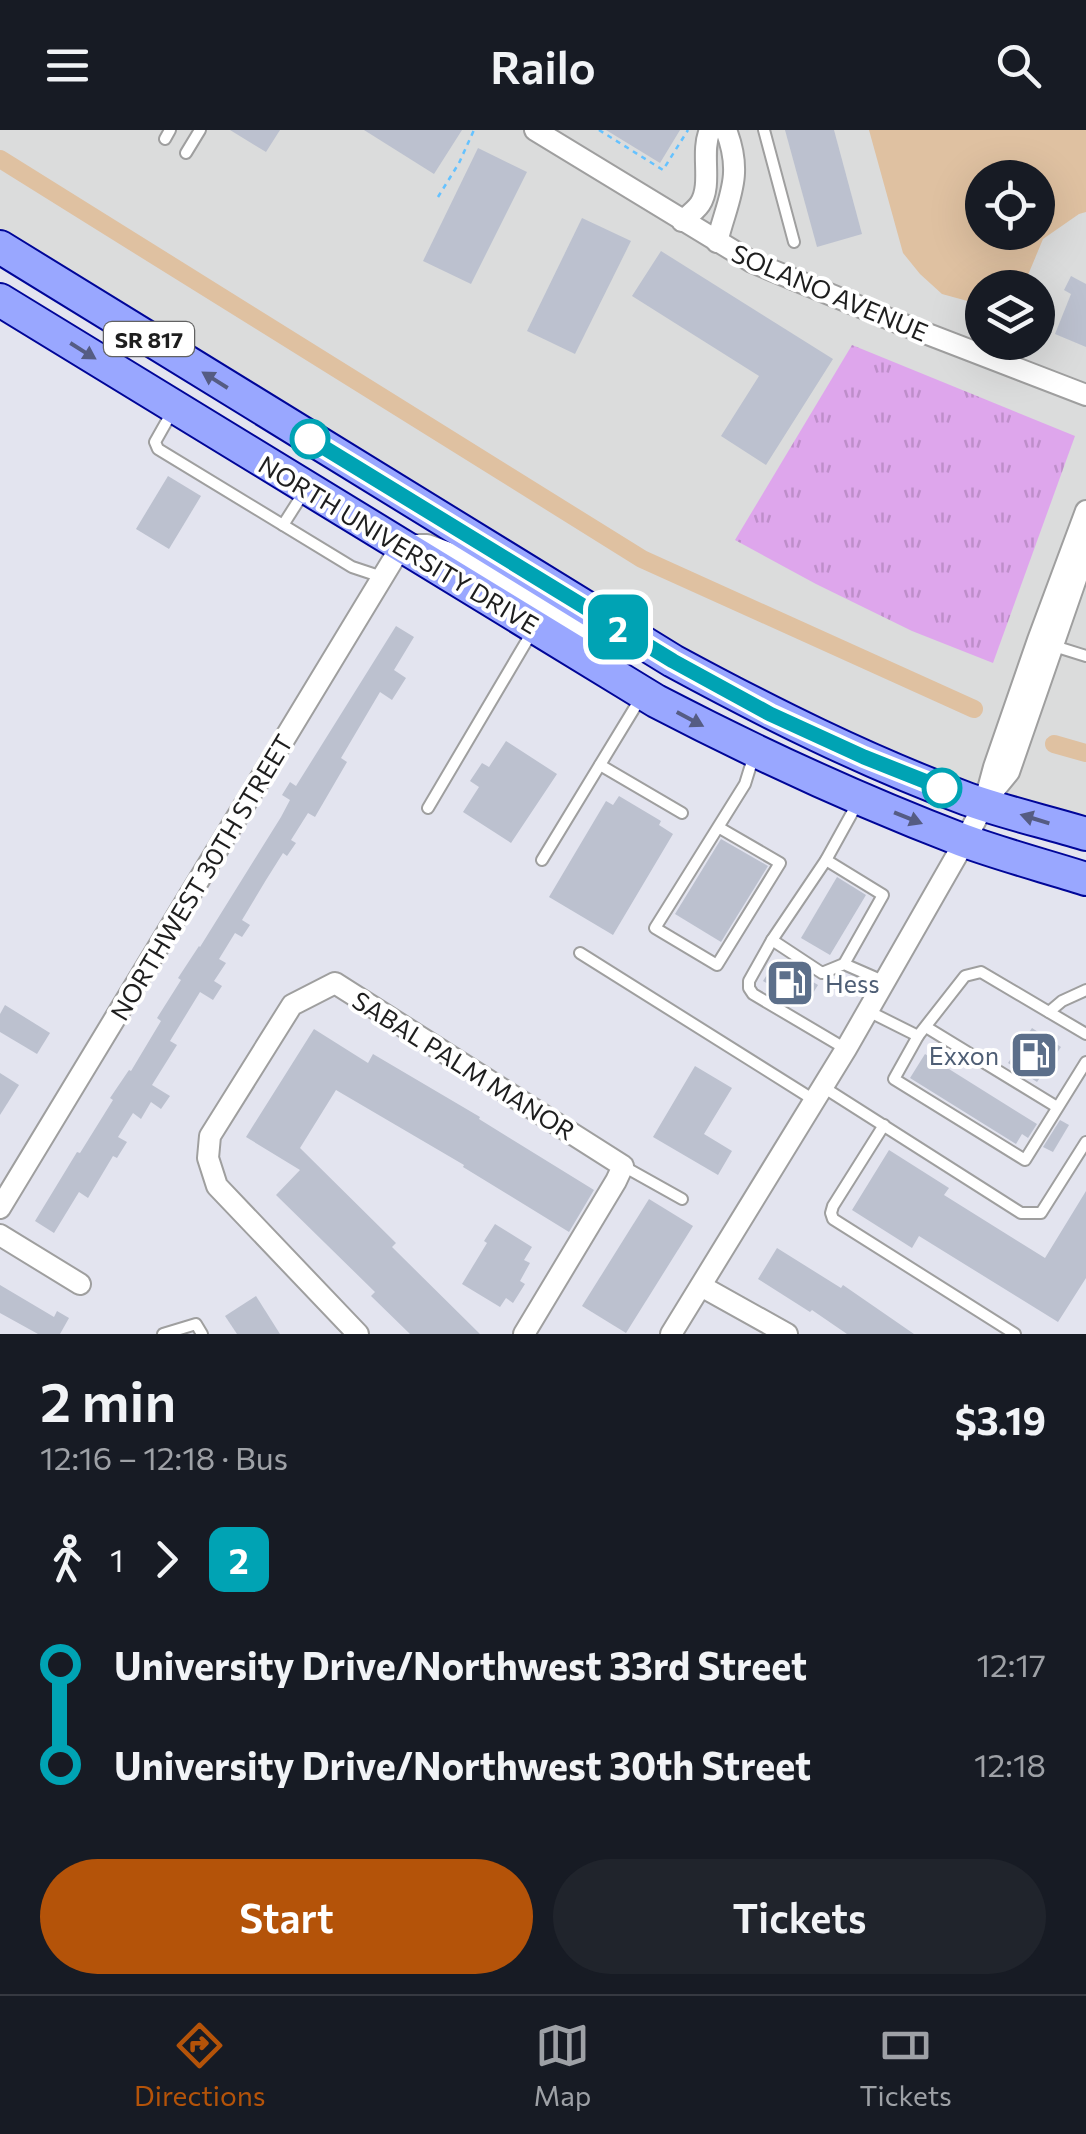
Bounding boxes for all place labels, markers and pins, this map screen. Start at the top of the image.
unlabelled marker [291,420,329,458]
unlabelled marker [923,769,961,807]
fuel station icon: Hess [764,957,816,1009]
place label: Hess [825,968,880,998]
fuel station icon: Exxon [1008,1029,1060,1081]
place label: Exxon [929,1040,999,1070]

